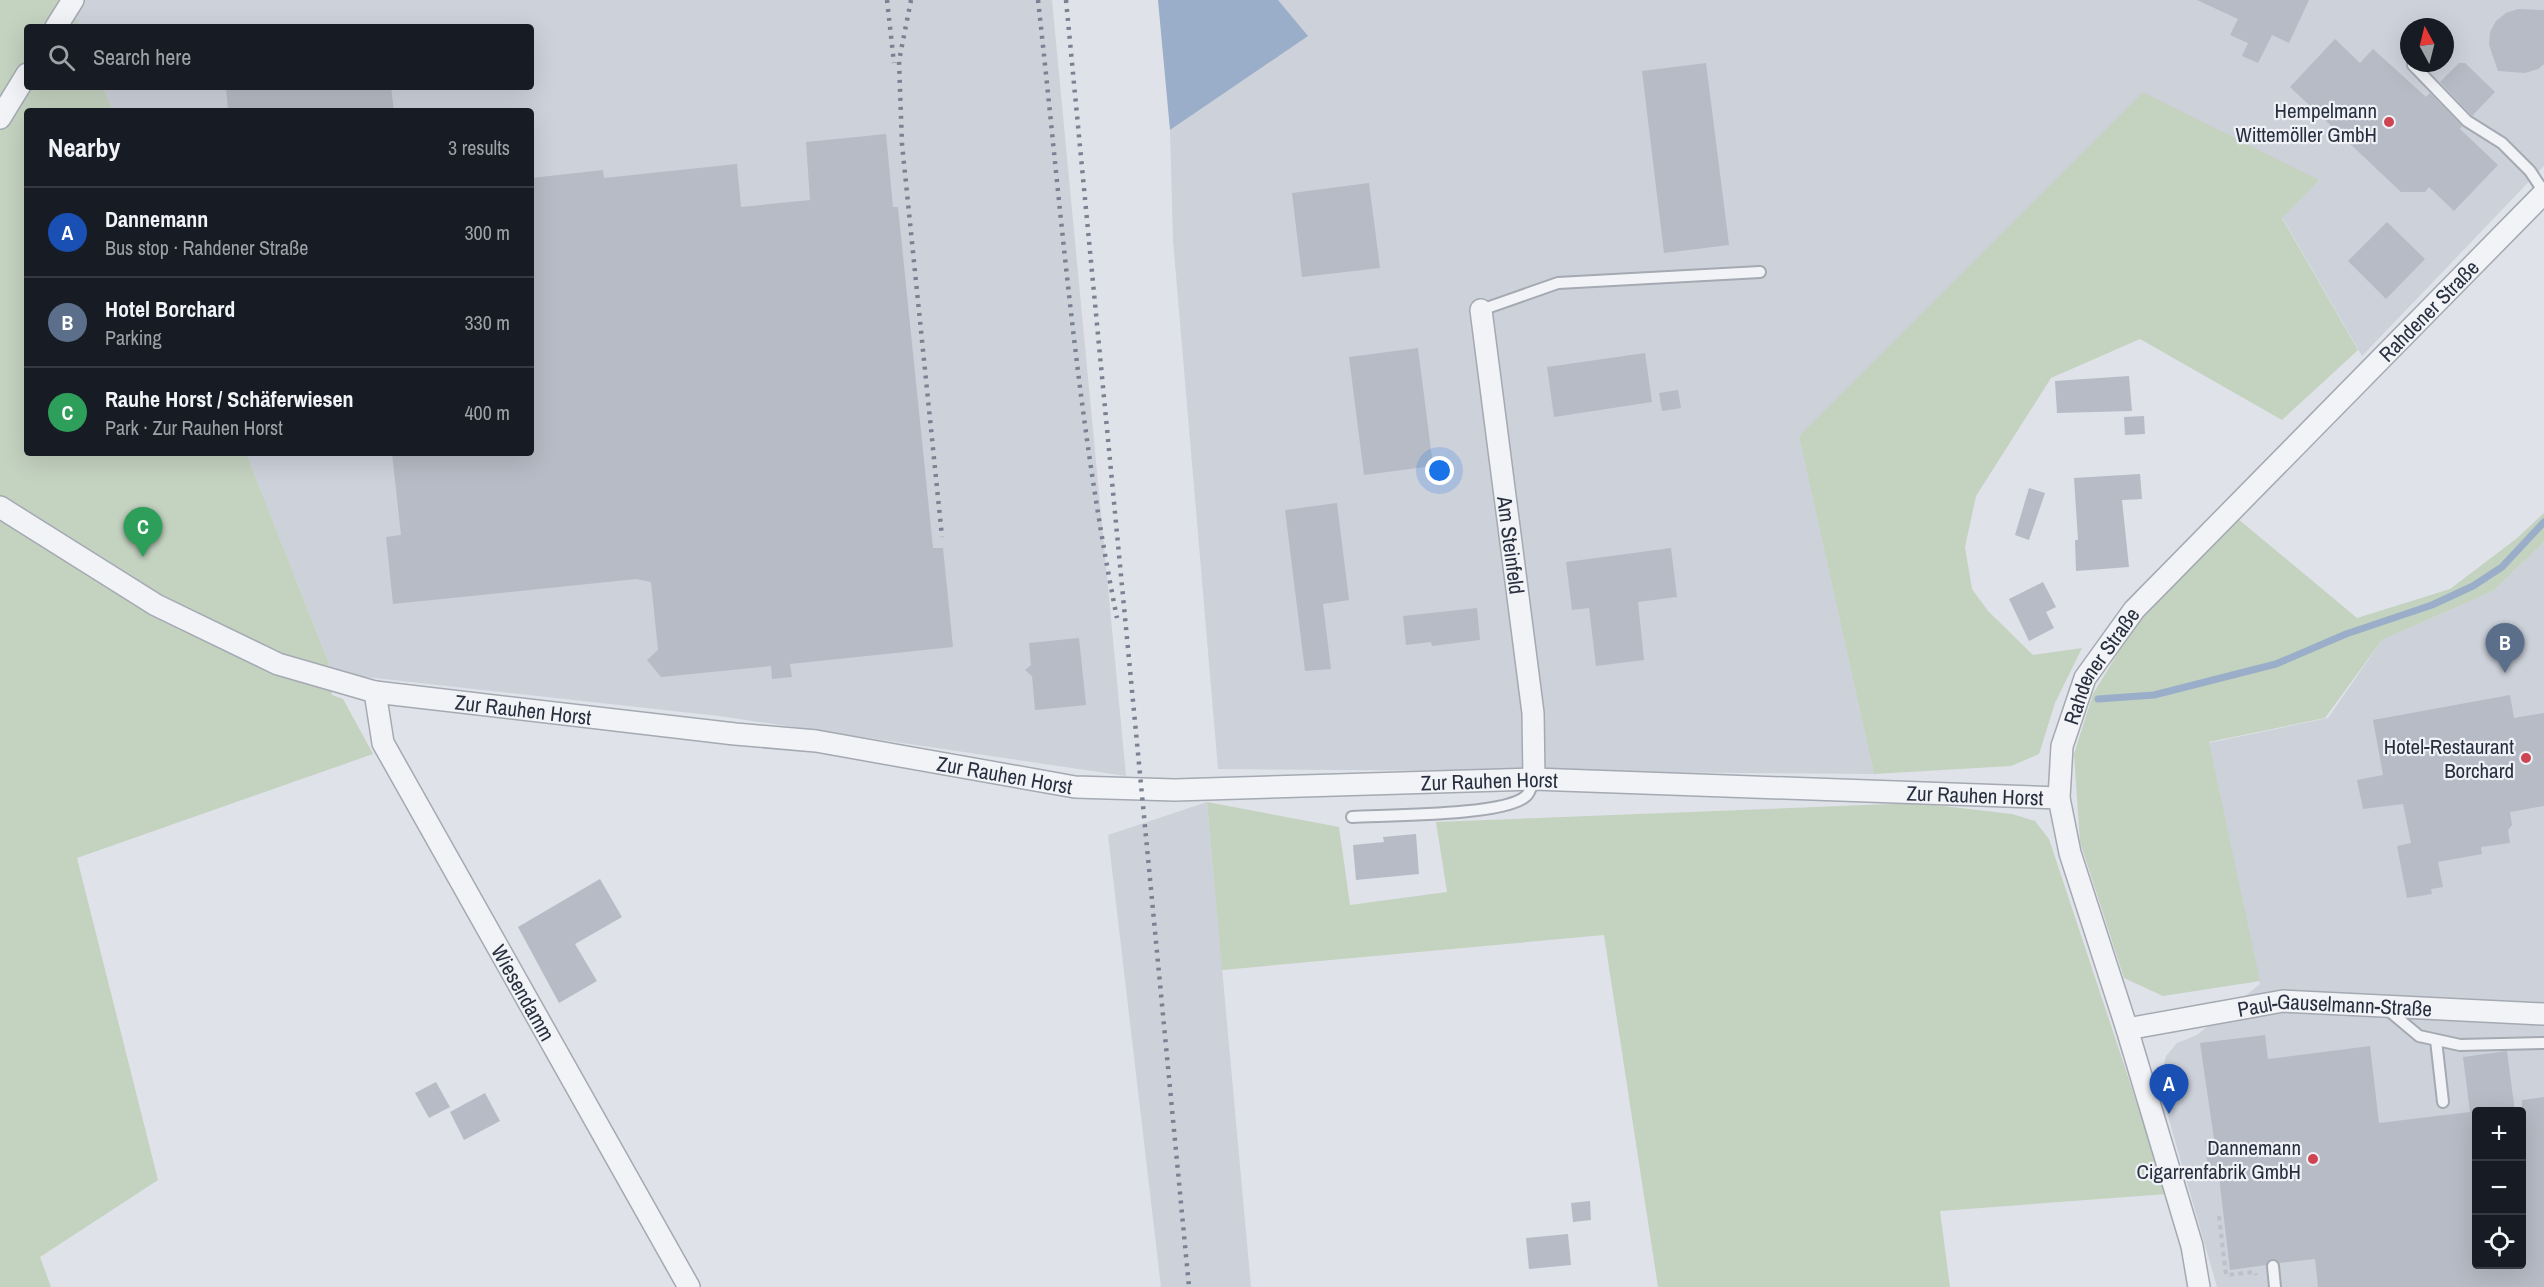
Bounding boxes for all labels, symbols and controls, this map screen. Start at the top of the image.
north arrow [2400,18,2454,72]
search box [24,24,534,90]
icon: search [45,41,78,74]
text: Search here [93,42,191,72]
place label: Hempelmann Wittemöller GmbH [2235,96,2377,149]
marker: Hempelmann Wittemöller GmbH [2382,115,2396,129]
text: Nearby [48,130,120,165]
text: 3 results [448,134,510,161]
text: Dannemann [105,204,208,234]
text: A [62,219,73,246]
text: 300 m [464,219,510,246]
text: Bus stop · Rahdener Straße [105,234,308,261]
street label: Rahdener Straße [2372,253,2485,368]
text: Hotel Borchard [105,294,235,324]
text: B [62,309,73,336]
text: 330 m [464,309,510,336]
text: Parking [105,324,162,351]
text: Rauhe Horst / Schäferwiesen [105,384,354,414]
text: C [62,399,73,426]
text: 400 m [464,399,510,426]
text: Park · Zur Rauhen Horst [105,414,283,441]
your location [1425,456,1454,485]
street label: Am Steinfeld [1491,493,1532,596]
pin: C [124,508,162,557]
street label: Rahdener Straße [2056,601,2146,728]
pin: B [2486,624,2524,673]
street label: Zur Rauhen Horst [454,687,593,732]
place label: Hotel-Restaurant Borchard [2384,732,2514,785]
street label: Zur Rauhen Horst [935,748,1075,801]
marker: Hotel-Restaurant Borchard [2519,751,2533,765]
street label: Zur Rauhen Horst [1420,764,1558,797]
street label: Zur Rauhen Horst [1906,778,2044,812]
street label: Wiesendamm [485,939,562,1046]
street label: Paul-Gauselmann-Straße [2235,986,2433,1023]
pin: A [2150,1064,2188,1114]
map controls [2472,1107,2526,1269]
button: + [2472,1107,2526,1161]
place label: Dannemann Cigarrenfabrik GmbH [2136,1133,2301,1186]
marker: Dannemann Cigarrenfabrik GmbH [2306,1152,2320,1166]
button: − [2472,1161,2526,1215]
button: locate [2472,1215,2526,1269]

